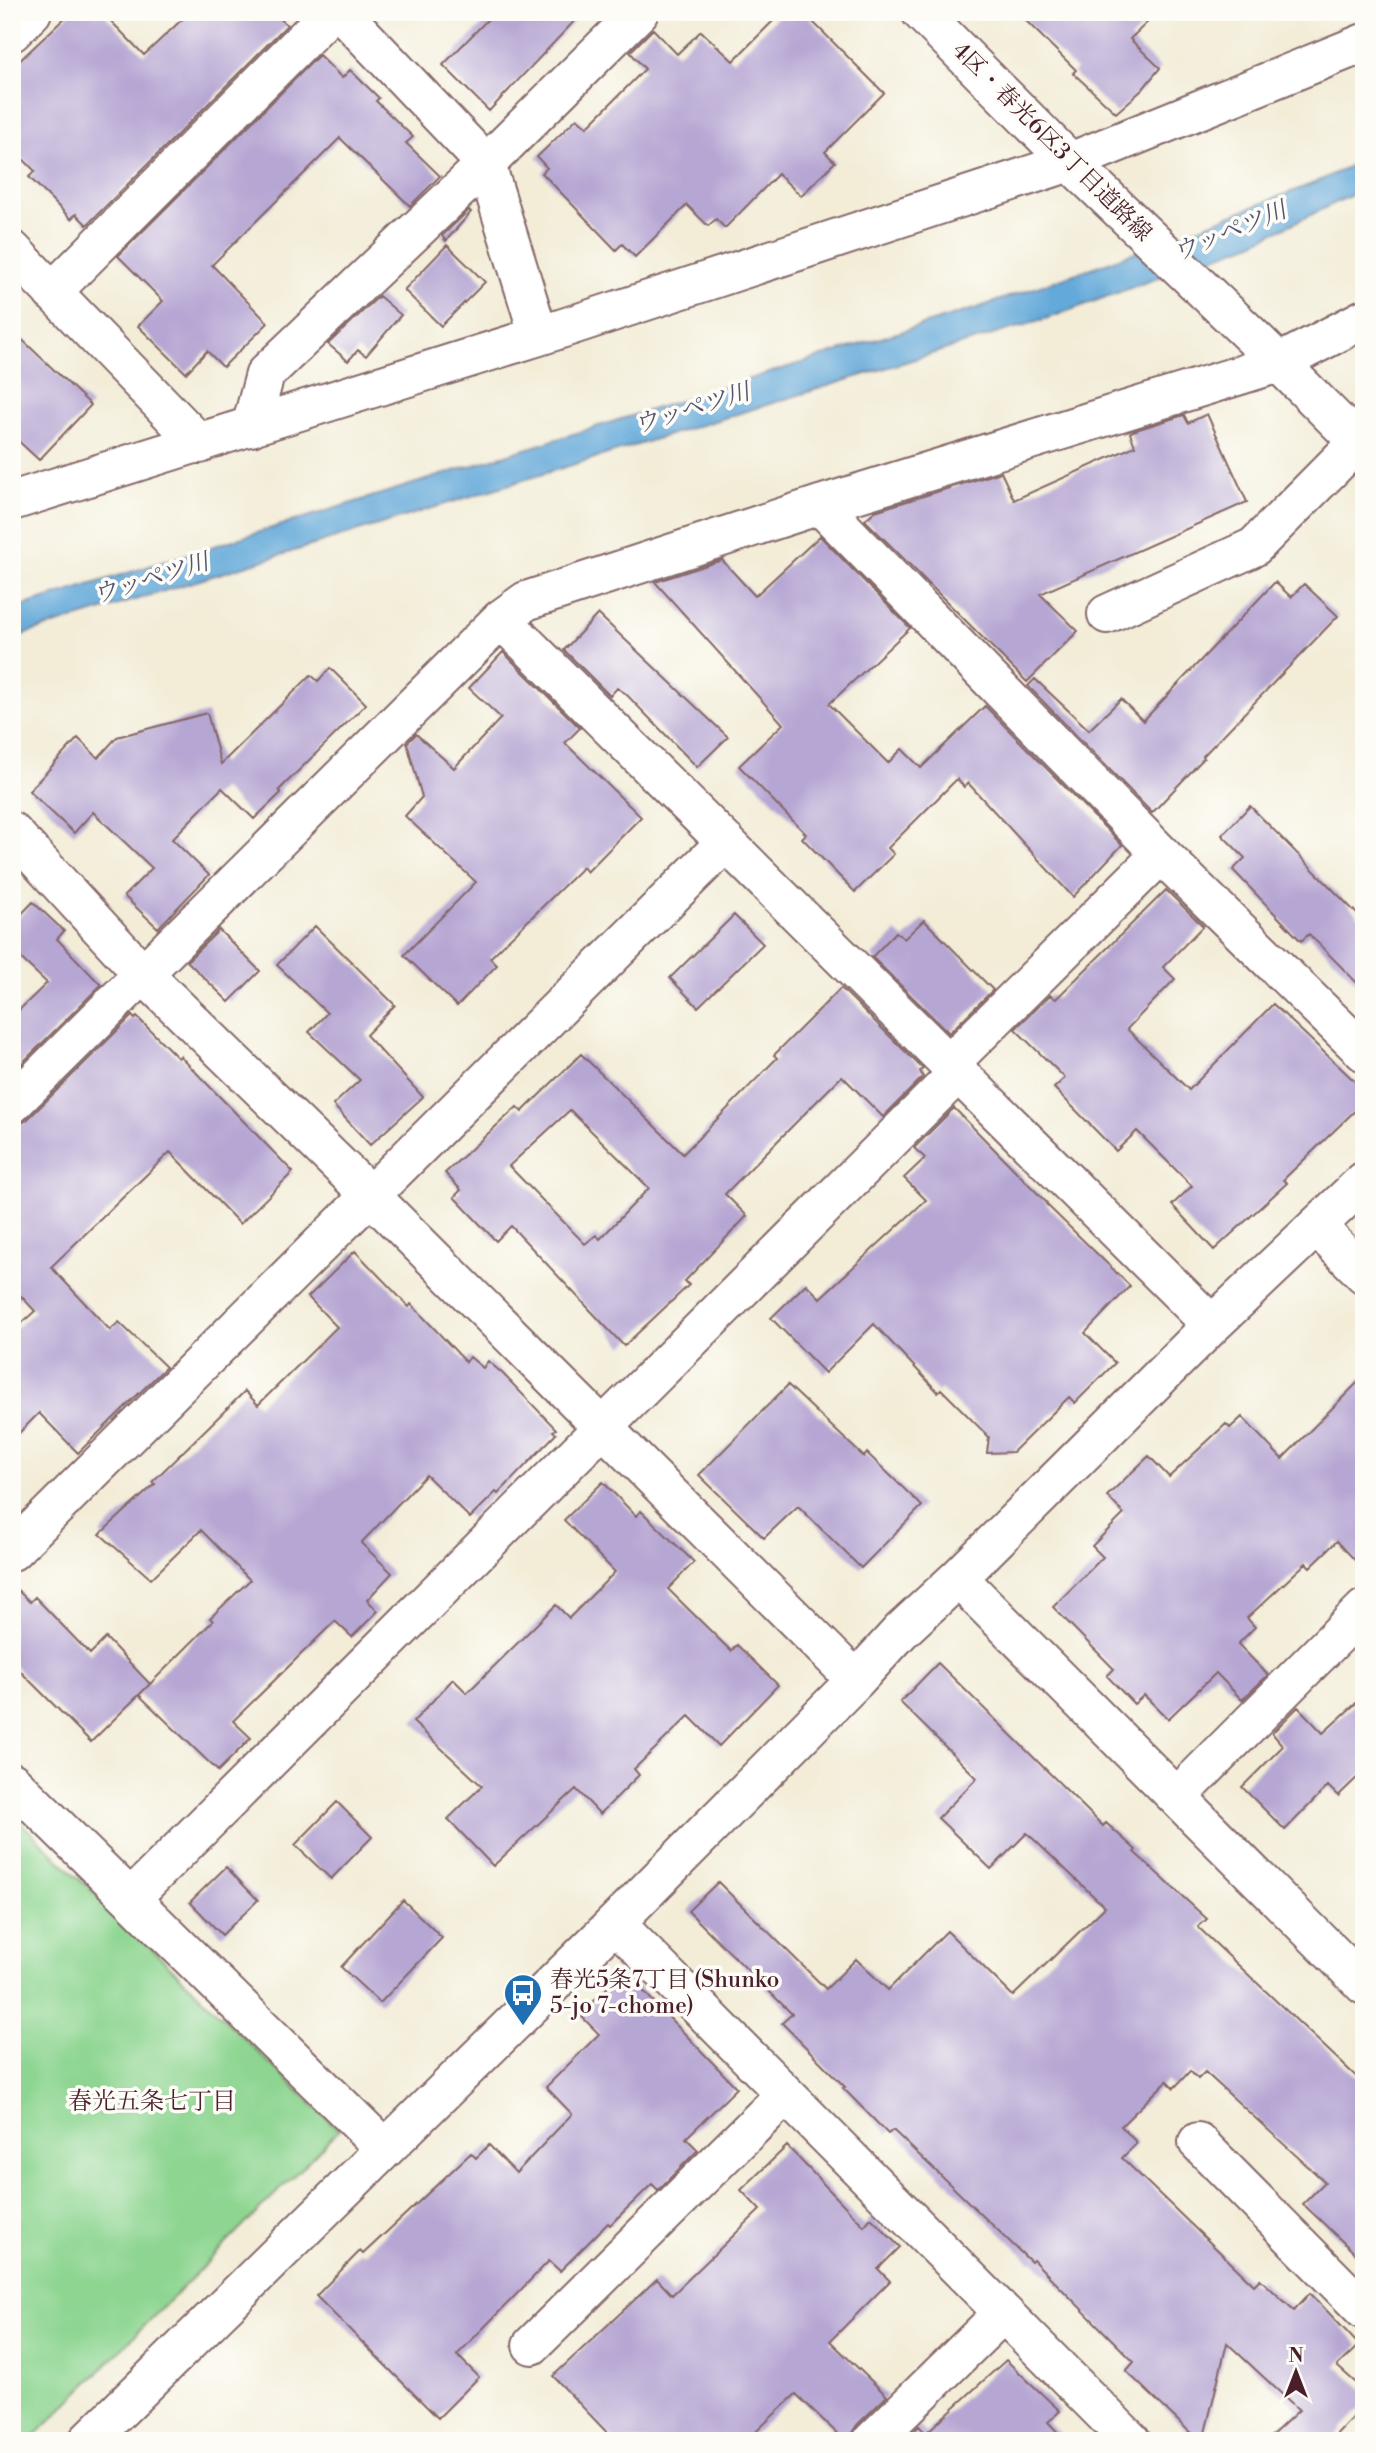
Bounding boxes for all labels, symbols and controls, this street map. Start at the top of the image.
street label: 4区・春光6区3丁目道路線 [947,37,1157,247]
water label: ウッペツ川 [1169,195,1294,268]
water label: ウッペツ川 [630,376,756,441]
water label: ウッペツ川 [89,546,215,611]
place label: 春光5条7丁目 (Shunko 5-jo 7-chome) [550,1966,780,2020]
bus stop icon: 春光5条7丁目 (Shunko 5-jo 7-chome) [502,1972,544,2027]
district label: 春光五条七丁目 [68,2087,236,2117]
north arrow [1260,2338,1330,2408]
text: N [1288,2344,1304,2368]

